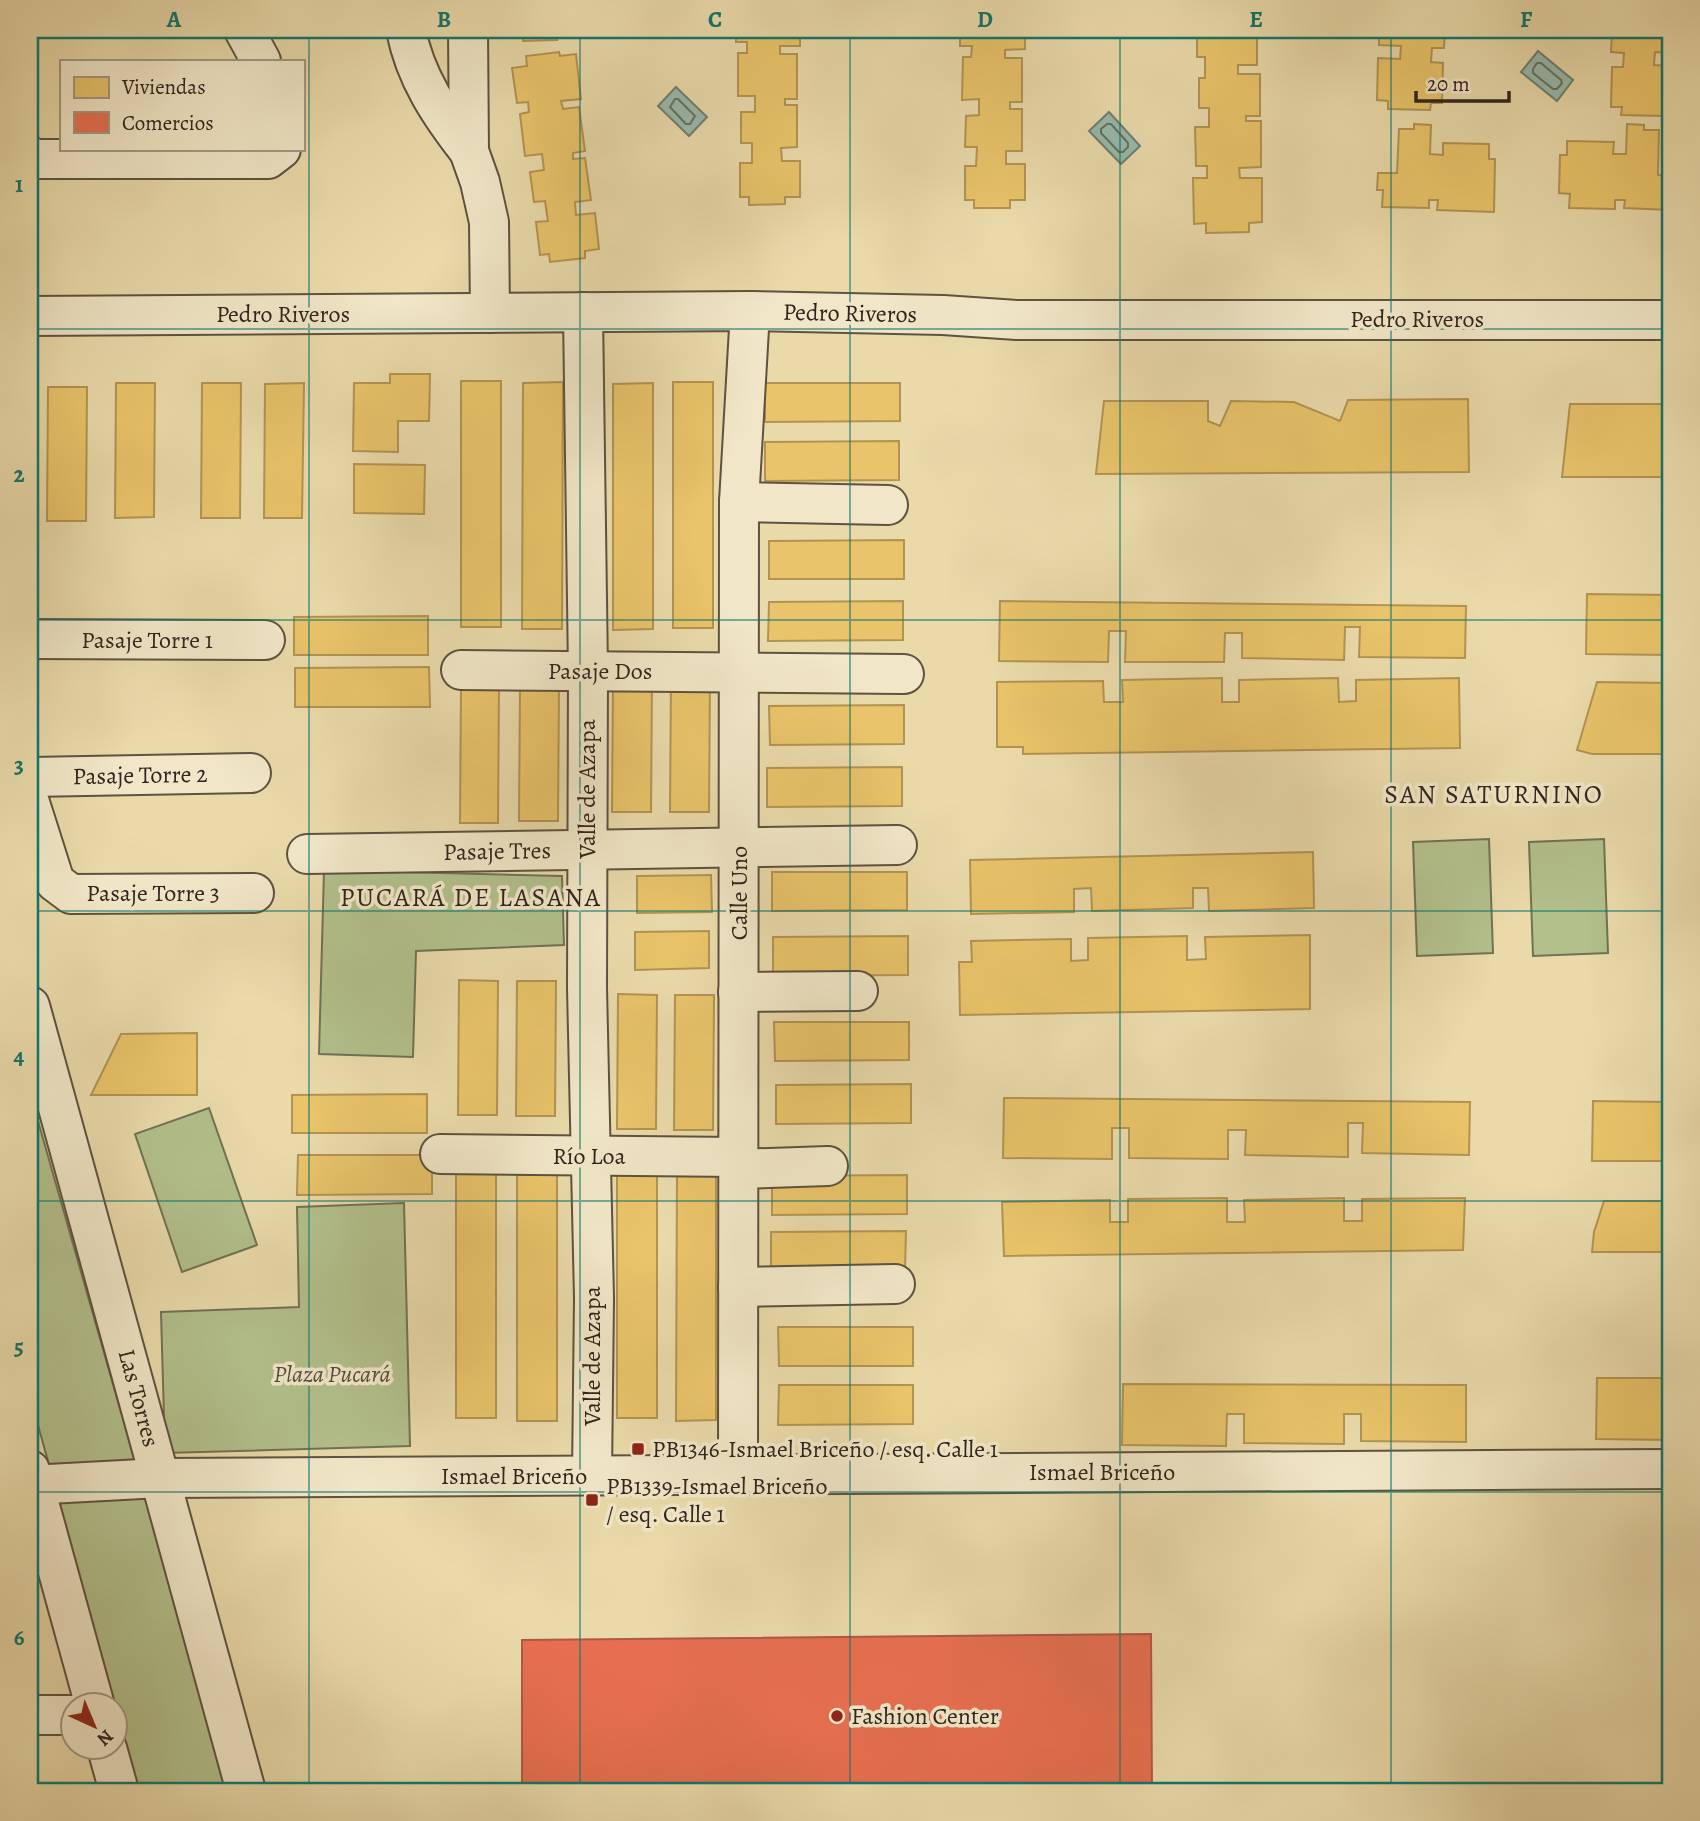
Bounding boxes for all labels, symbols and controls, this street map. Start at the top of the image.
text: A [166,4,182,35]
text: B [437,4,451,35]
text: C [708,4,722,35]
text: D [977,4,993,35]
text: E [1249,4,1263,35]
text: F [1520,4,1533,35]
legend [60,60,304,150]
scale bar [1416,60,1509,104]
text: 20 m [1427,70,1470,98]
text: Viviendas [121,73,206,101]
text: Comercios [122,109,214,137]
text: 1 [15,169,23,200]
street label: Pedro Riveros [783,296,917,330]
street label: Pedro Riveros [216,298,350,330]
street label: Pedro Riveros [1350,303,1484,335]
text: 2 [13,459,25,490]
street label: Pasaje Torre 1 [81,624,213,656]
street label: Pasaje Dos [548,655,652,687]
street label: Valle de Azapa [571,718,603,860]
text: 3 [14,750,24,781]
street label: Pasaje Torre 2 [72,758,208,792]
district label: SAN SATURNINO [1384,777,1604,812]
street label: Pasaje Tres [443,834,551,868]
street label: Calle Uno [723,846,755,940]
street label: Pasaje Torre 3 [86,877,220,909]
district label: PUCARÁ DE LASANA [340,880,602,915]
text: 4 [14,1041,25,1072]
street label: Río Loa [552,1140,626,1172]
street label: Valle de Azapa [576,1285,608,1427]
text: 5 [14,1331,24,1362]
street label: Las Torres [111,1346,167,1450]
park label: Plaza Pucará [273,1358,391,1390]
place label: PB1346-Ismael Briceño / esq. Calle 1 [652,1433,998,1465]
marker: PB1346-Ismael Briceño / esq. Calle 1 [630,1441,646,1457]
street label: Ismael Briceño [1029,1456,1175,1488]
street label: Ismael Briceño [441,1460,587,1492]
place label: PB1339-Ismael Briceño / esq. Calle 1 [606,1470,827,1530]
marker: PB1339-Ismael Briceño / esq. Calle 1 [584,1492,600,1508]
text: 6 [14,1622,25,1653]
north arrow [60,1692,130,1762]
place label: Fashion Center [851,1700,999,1732]
marker: Fashion Center [829,1708,845,1724]
text: N [91,1723,119,1752]

